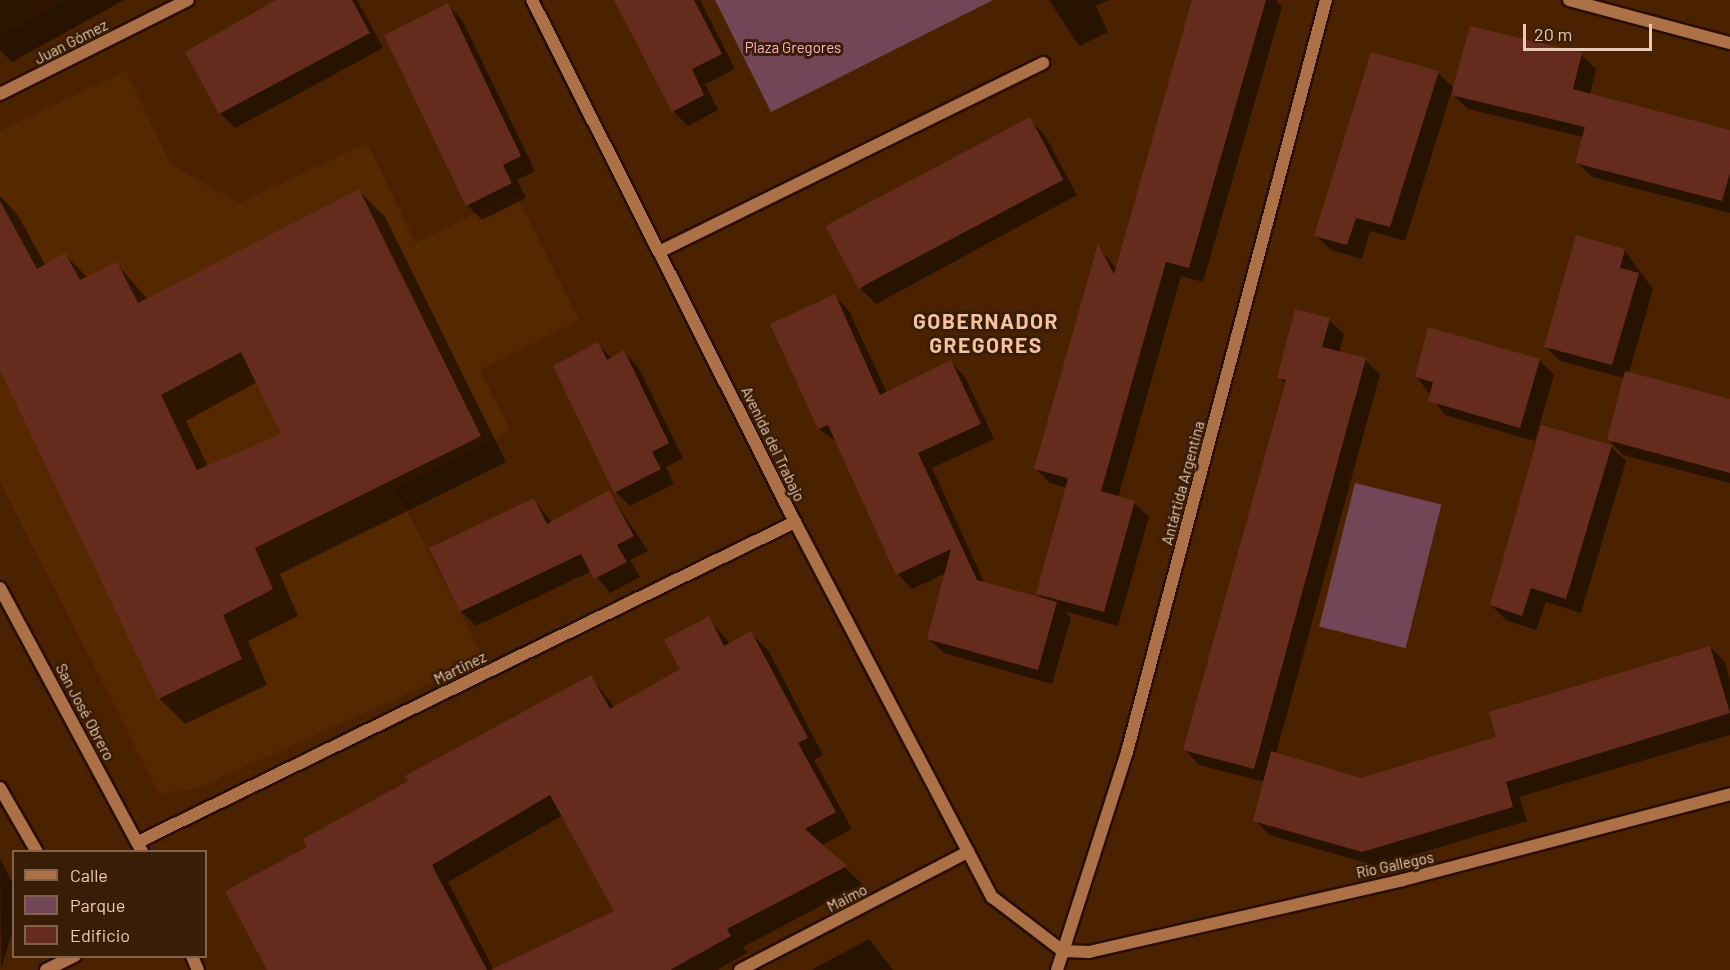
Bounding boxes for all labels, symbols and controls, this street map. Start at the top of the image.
scale bar [1526,12,1655,50]
street label: Juan Gómez [31,16,111,68]
text: 20 m [1534,23,1572,45]
park label: Plaza Gregores [745,39,841,57]
district label: GOBERNADOR GREGORES [913,308,1059,358]
street label: Avenida del Trabajo [737,384,809,504]
street label: Antártida Argentina [1158,419,1208,547]
street label: Martinez [431,648,489,688]
street label: San José Obrero [52,661,118,763]
street label: Río Gallegos [1355,848,1435,882]
legend [12,850,207,958]
text: Calle [70,864,108,886]
street label: Maimo [824,880,870,916]
text: Parque [70,894,125,916]
text: Edificio [70,924,130,946]

